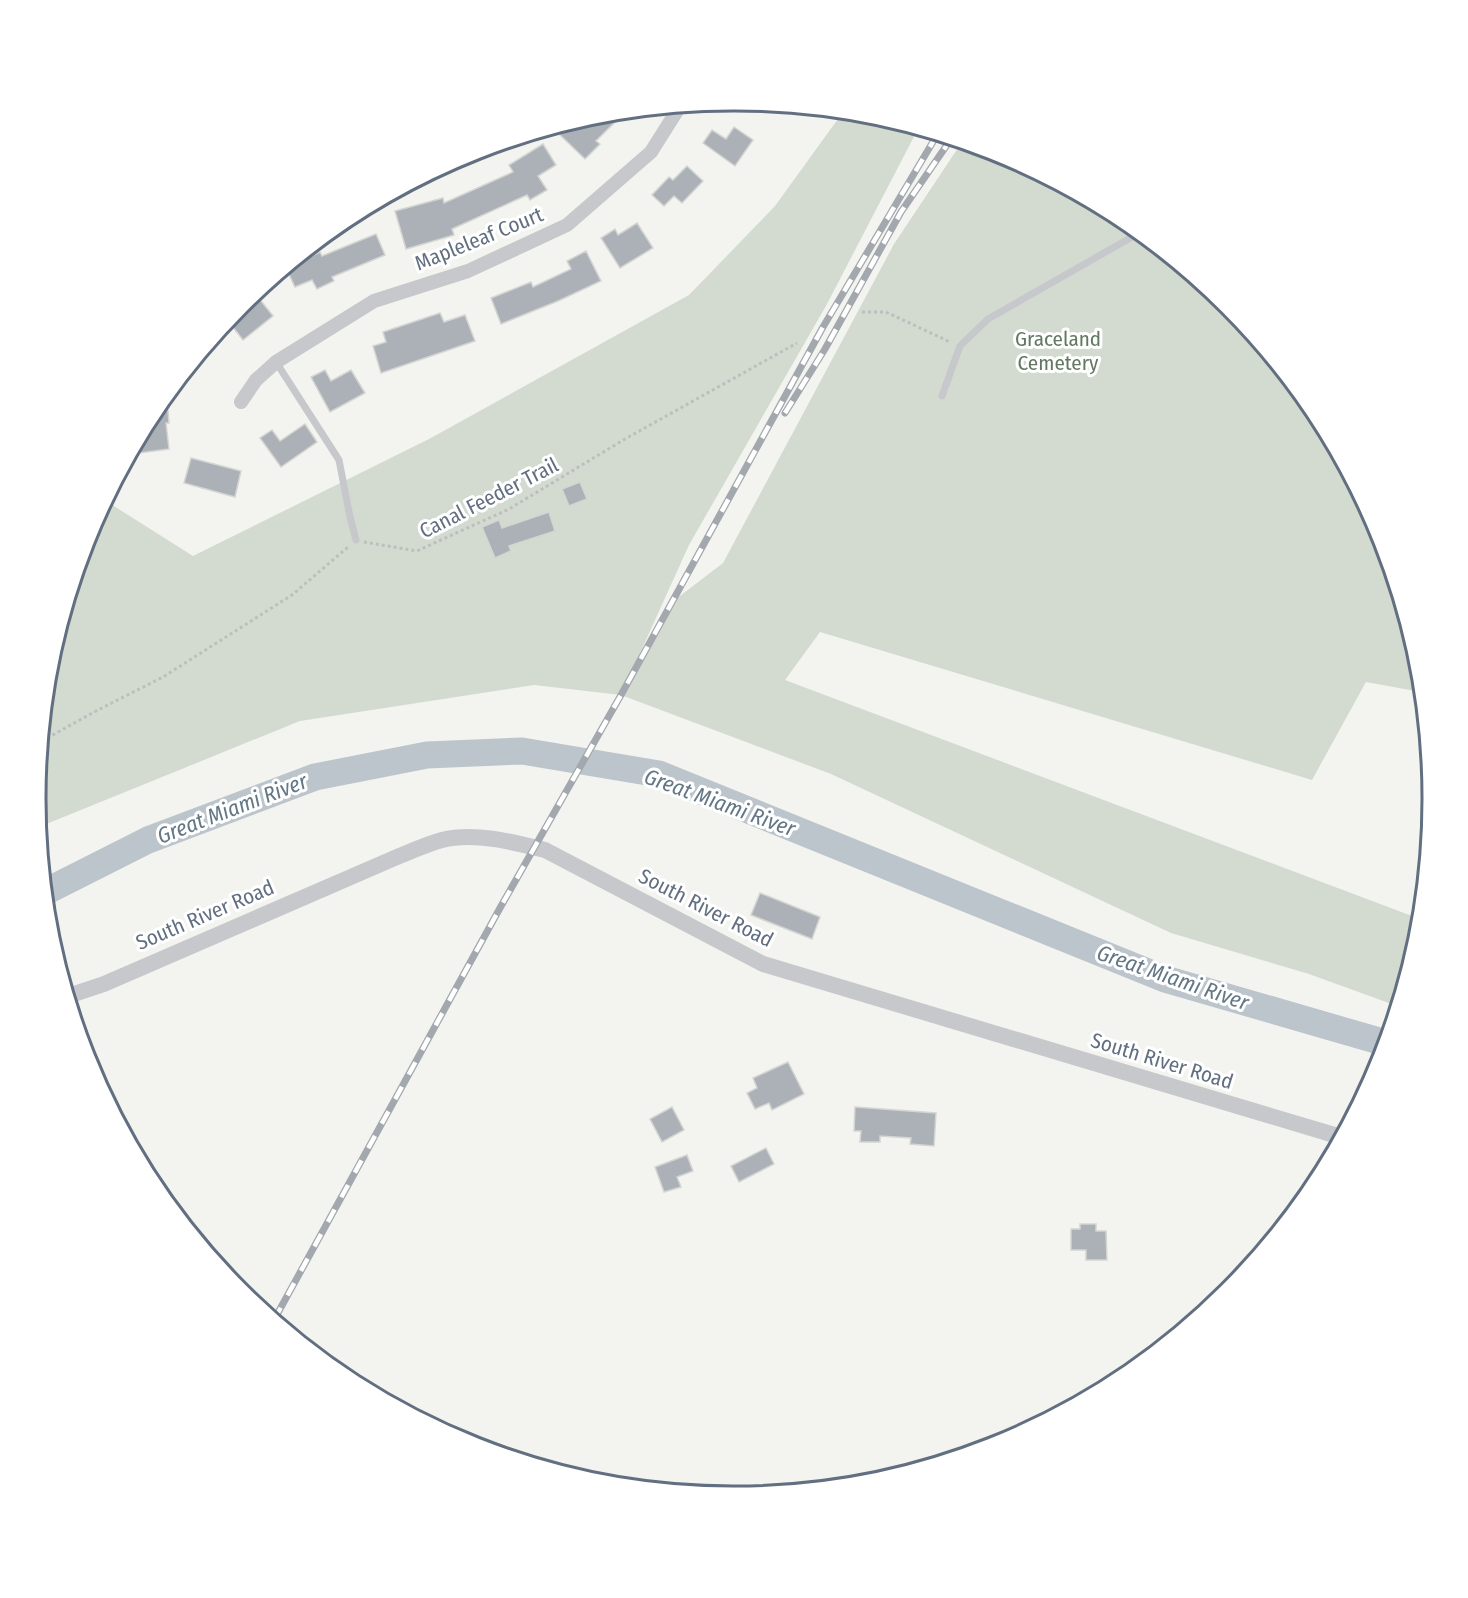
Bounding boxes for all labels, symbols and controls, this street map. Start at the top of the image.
street label: Mapleleaf Court [411,201,547,277]
park label: Graceland Cemetery [1015,326,1101,376]
street label: Canal Feeder Trail [415,452,563,544]
water label: Great Miami River [641,763,800,843]
water label: Great Miami River [153,767,312,849]
street label: South River Road [634,863,778,953]
street label: South River Road [132,874,278,956]
water label: Great Miami River [1093,939,1254,1017]
street label: South River Road [1088,1027,1236,1095]

